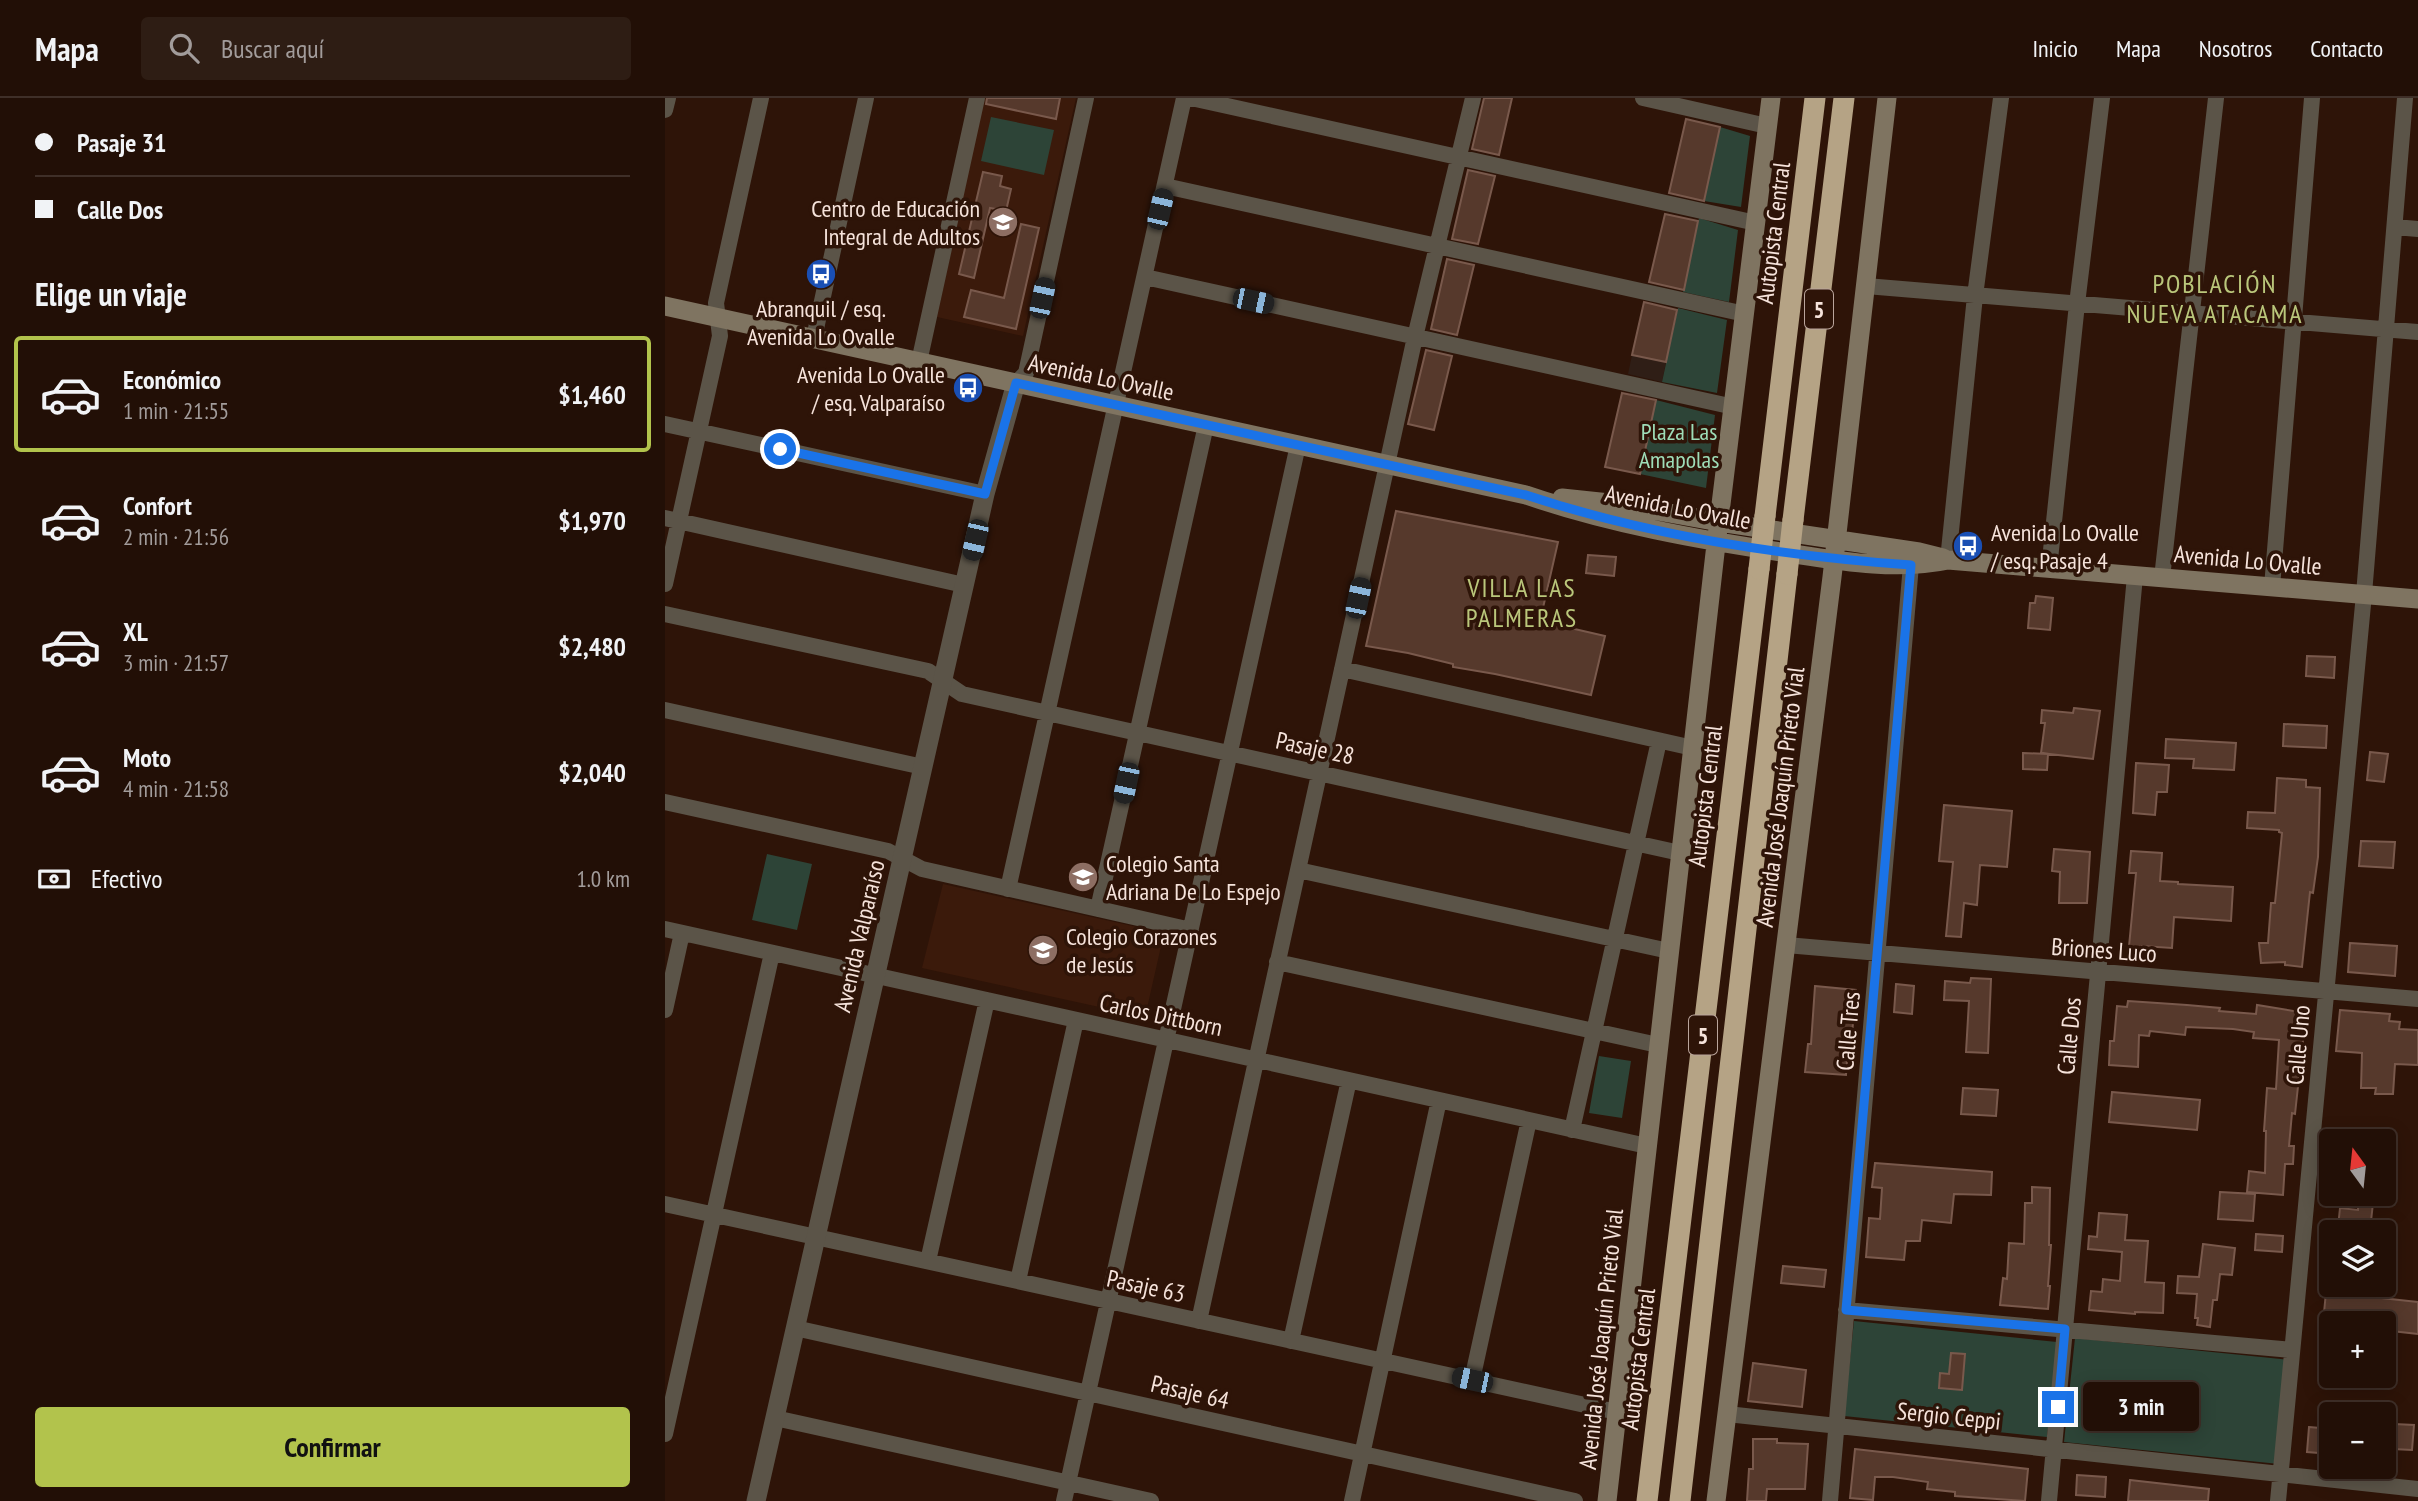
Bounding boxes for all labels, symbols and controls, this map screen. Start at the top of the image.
search box [141,17,631,80]
text: Mapa [35,27,99,70]
icon: search [165,29,203,67]
text: Buscar aquí [221,32,324,65]
text: Inicio [2032,33,2078,64]
text: Mapa [2116,33,2161,64]
text: Nosotros [2199,33,2272,64]
text: Contacto [2310,33,2383,64]
text: Pasaje 31 [77,126,167,159]
street label: Autopista Central [1749,160,1797,306]
car [1146,186,1175,232]
text: Calle Dos [77,193,163,226]
place label: Centro de Educación Integral de Adultos [811,193,980,252]
school or university icon: Centro de Educación Integral de Adultos [986,205,1020,239]
bus stop icon: Abranquil / esq. Avenida Lo Ovalle [804,257,838,291]
district label: POBLACIÓN NUEVA ATACAMA [2126,267,2304,330]
text: Elige un viaje [35,273,187,315]
car [1028,275,1057,321]
car [1231,286,1276,316]
road number: 5 [1805,290,1833,328]
place label: Abranquil / esq. Avenida Lo Ovalle [747,293,895,352]
street label: Avenida Lo Ovalle [1025,346,1177,408]
place label: Avenida Lo Ovalle / esq. Valparaíso [797,359,945,418]
icon: car [39,363,102,426]
text: Económico [123,363,221,396]
bus stop icon: Avenida Lo Ovalle / esq. Valparaíso [951,371,985,405]
text: $1,460 [558,378,626,411]
text: 1 min · 21:55 [123,396,229,425]
park label: Plaza Las Amapolas [1639,416,1719,475]
route start [764,433,796,465]
street label: Avenida Lo Ovalle [1602,478,1754,536]
icon: car [39,489,102,552]
text: Confort [123,489,192,522]
text: $1,970 [558,504,626,537]
car [961,517,990,563]
place label: Avenida Lo Ovalle / esq. Pasaje 4 [1990,517,2139,576]
text: 2 min · 21:56 [123,522,229,551]
bus stop icon: Avenida Lo Ovalle / esq. Pasaje 4 [1951,529,1985,563]
street label: Avenida Lo Ovalle [2173,538,2323,582]
district label: VILLA LAS PALMERAS [1466,571,1578,634]
car [1344,575,1373,621]
icon: car [39,615,102,678]
text: XL [123,615,148,648]
text: $2,480 [558,630,626,663]
text: 3 min · 21:57 [123,648,229,677]
street label: Avenida José Joaquín Prieto Vial [1749,665,1811,929]
street label: Autopista Central [1681,723,1729,869]
street label: Pasaje 28 [1273,725,1357,771]
icon: car [39,741,102,804]
text: Moto [123,741,171,774]
text: $2,040 [558,756,626,789]
car [1112,760,1141,806]
text: 4 min · 21:58 [123,774,229,803]
place label: Colegio Santa Adriana De Lo Espejo [1106,848,1281,907]
street label: Avenida Valparaíso [826,857,892,1015]
icon: cash [35,860,73,898]
school or university icon: Colegio Santa Adriana De Lo Espejo [1066,860,1100,894]
text: Efectivo [91,862,163,895]
text: 1.0 km [576,864,630,893]
place label: Colegio Corazones de Jesús [1066,921,1217,980]
street label: Briones Luco [2050,931,2158,969]
school or university icon: Colegio Corazones de Jesús [1026,933,1060,967]
street label: Carlos Dittborn [1097,987,1225,1043]
street label: Calle Tres [1829,990,1867,1072]
street label: Calle Dos [2050,996,2088,1076]
street label: Calle Uno [2279,1004,2317,1086]
road number: 5 [1689,1016,1717,1054]
north arrow [2319,1129,2396,1206]
map controls [2319,1129,2396,1479]
street label: Avenida José Joaquín Prieto Vial [1572,1207,1630,1471]
button: layers [2319,1220,2396,1297]
street label: Pasaje 63 [1104,1263,1188,1309]
street label: Autopista Central [1614,1286,1662,1432]
button: + [2319,1311,2396,1388]
car [1450,1365,1495,1395]
street label: Pasaje 64 [1148,1368,1232,1416]
callout: 3 min [2083,1382,2198,1432]
route end [2042,1391,2074,1423]
text: 3 min [2118,1392,2164,1421]
street label: Sergio Ceppi [1896,1395,2002,1437]
button: − [2319,1402,2396,1479]
button: Confirmar [35,1407,630,1487]

